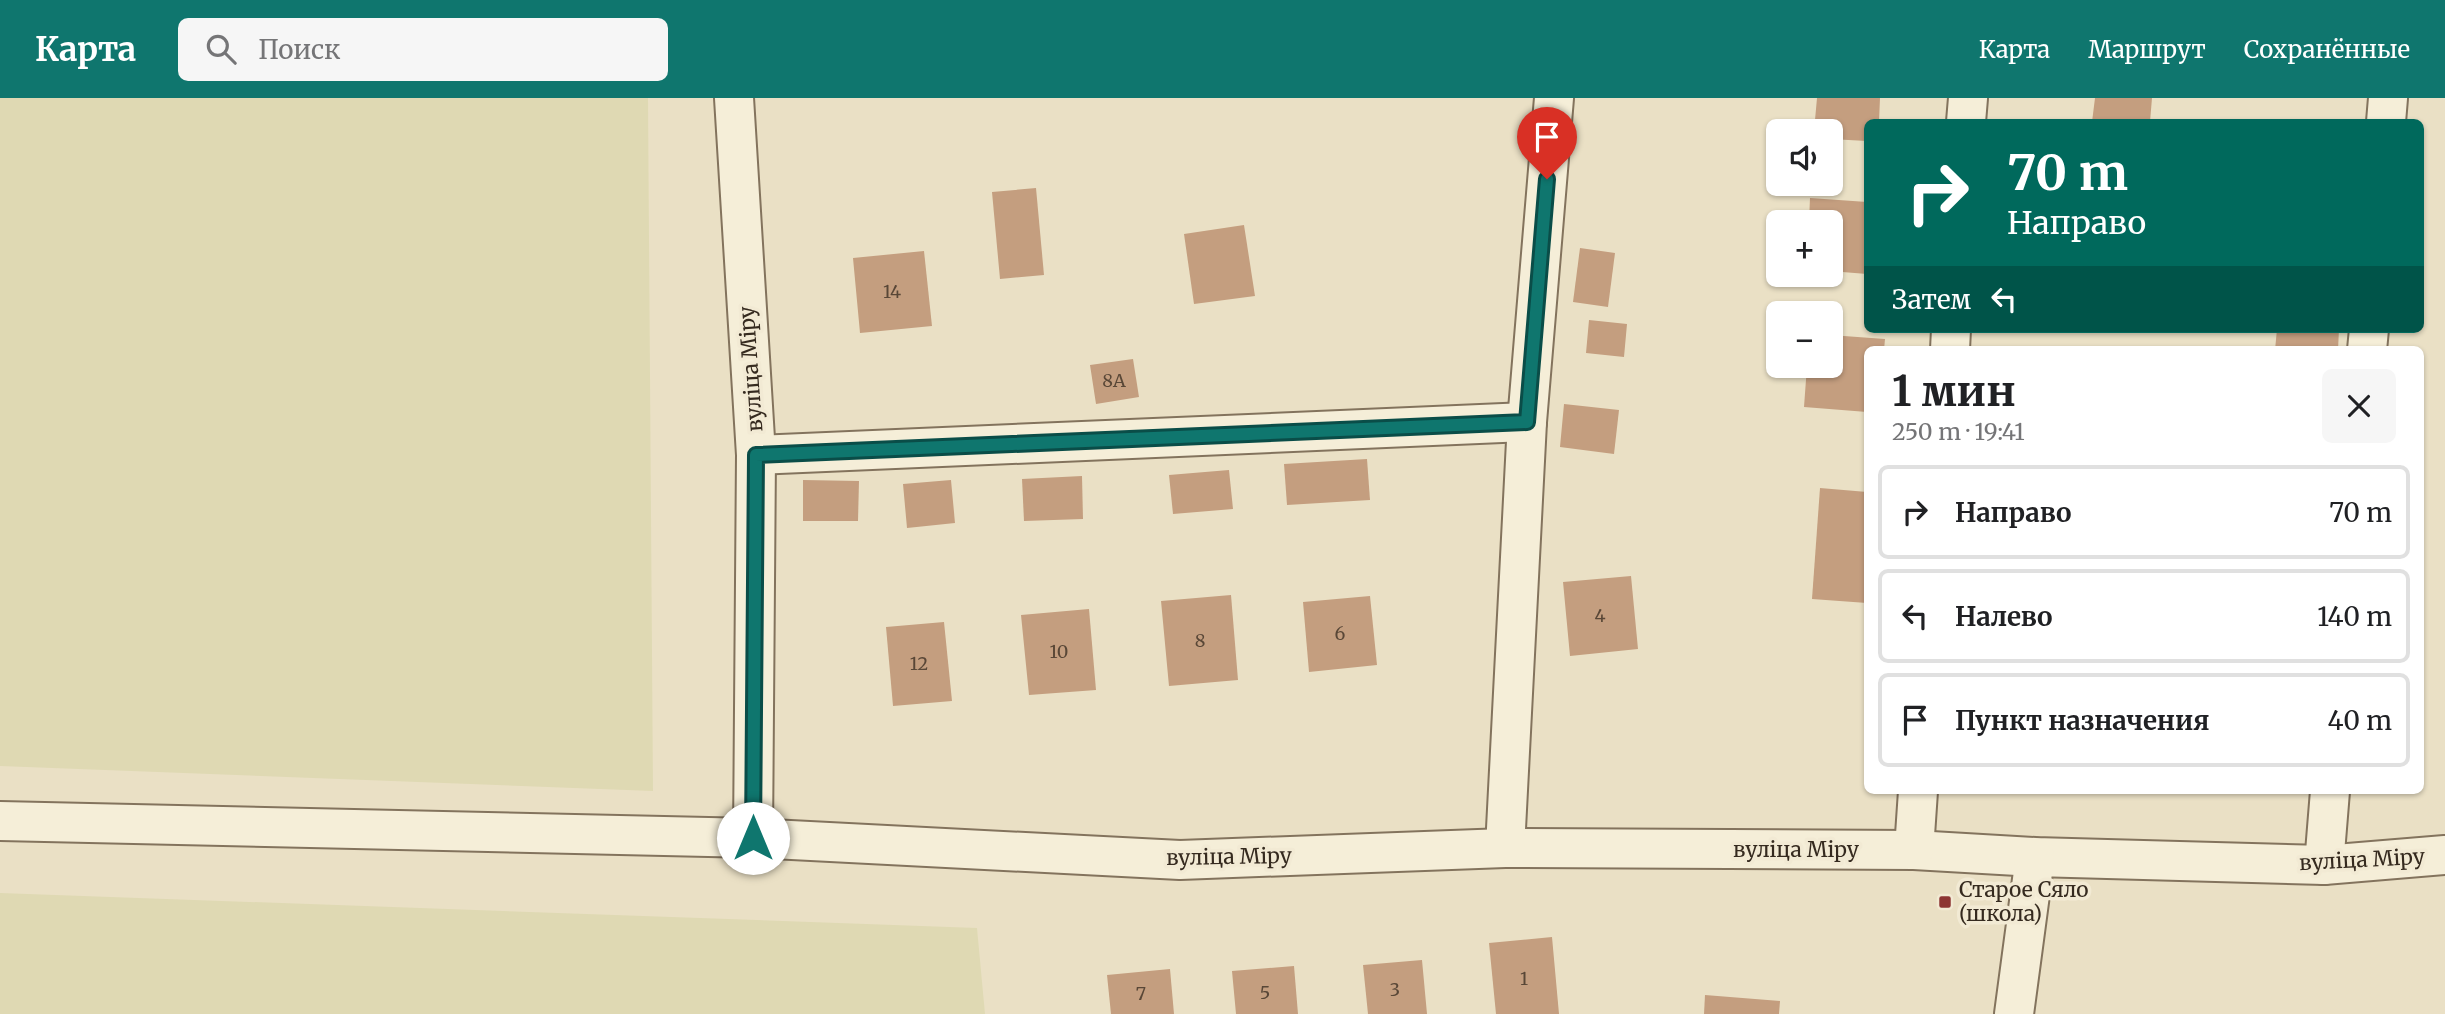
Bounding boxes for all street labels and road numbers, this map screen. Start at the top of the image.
street label: вуліца Міру [733,305,768,433]
street label: вуліца Міру [1733,836,1860,863]
street label: вуліца Міру [1166,842,1293,871]
street label: вуліца Міру [2298,843,2426,876]

